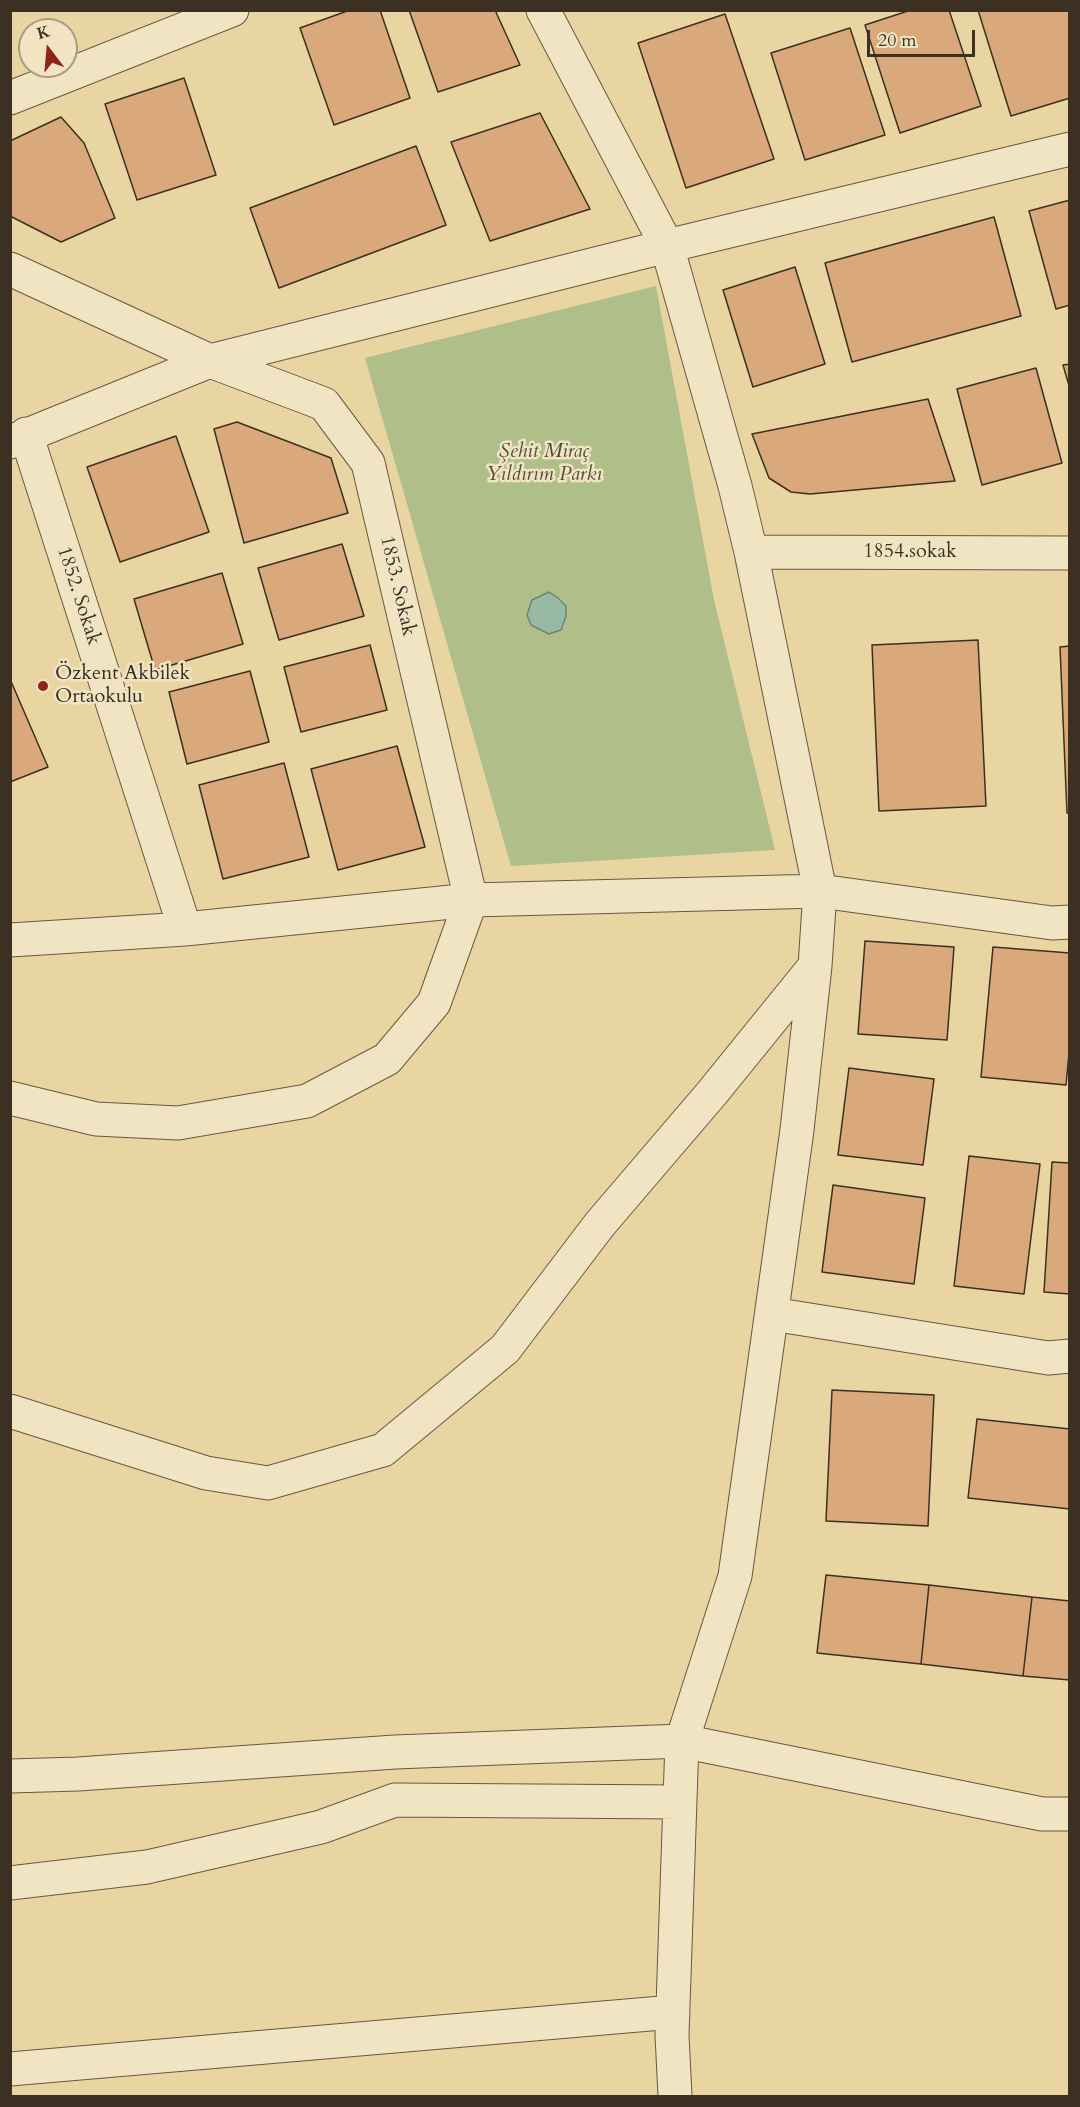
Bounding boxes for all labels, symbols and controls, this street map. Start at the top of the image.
north arrow [18,18,78,78]
scale bar [870,18,978,56]
text: K [34,20,53,45]
text: 20 m [878,28,917,53]
park label: Şehit Miraç Yıldırım Parkı [486,440,602,487]
street label: 1853. Sokak [374,533,420,639]
street label: 1854.sokak [863,540,957,564]
street label: 1852. Sokak [51,544,105,648]
place label: Özkent Akbilek Ortaokulu [55,662,190,709]
marker: Özkent Akbilek Ortaokulu [36,679,50,693]

